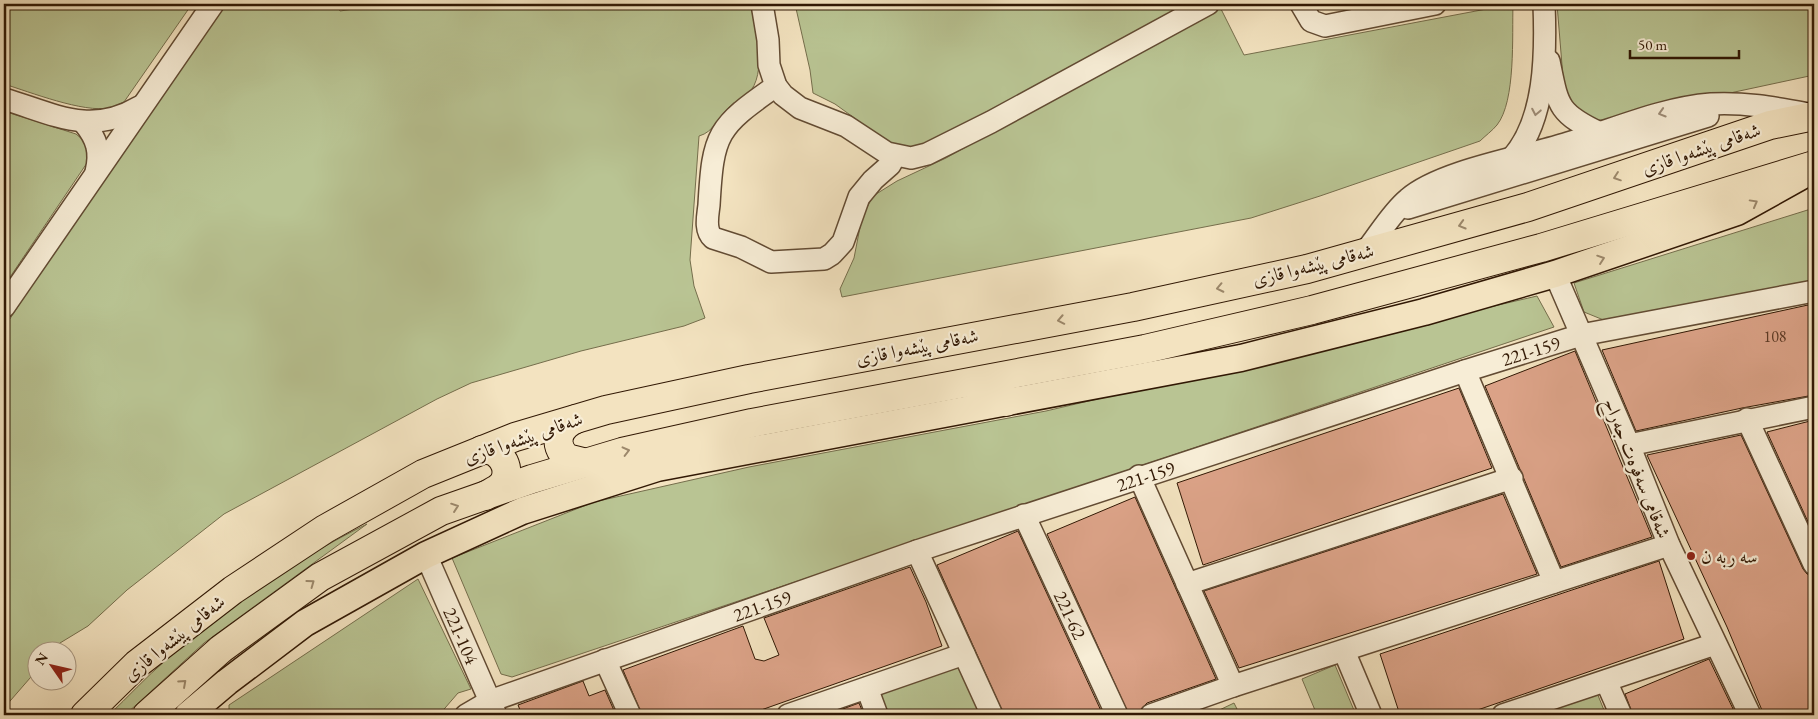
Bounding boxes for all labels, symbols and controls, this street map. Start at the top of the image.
scale bar [1630,28,1739,60]
text: 50 m [1638,35,1667,54]
one-way arrow [1531,107,1541,116]
one-way arrow [1659,108,1667,118]
street label: شەقامی پێشەوا قازی [1638,117,1764,181]
one-way arrow [1614,171,1622,181]
one-way arrow [1748,199,1757,209]
one-way arrow [1459,220,1467,230]
street label: شەقامی پێشەوا قازی [1250,238,1376,292]
one-way arrow [1596,254,1605,264]
one-way arrow [1216,282,1225,293]
one-way arrow [1057,314,1066,325]
street label: شەقامی پێشەوا قازی [854,323,980,371]
house number: 108 [1763,326,1787,347]
street label: 221-159 [1498,330,1563,371]
street label: شەقامی سەفوەت جەراح [1593,394,1677,544]
street label: شەقامی پێشەوا قازی [460,406,586,470]
one-way arrow [621,446,630,457]
street label: 221-159 [1113,455,1178,497]
one-way arrow [450,503,458,513]
place label: سه ربه ن [1701,544,1757,569]
marker: سه ربه ن [1685,550,1697,562]
one-way arrow [305,580,315,589]
street label: 221-159 [729,584,794,627]
street label: 221-62 [1048,586,1092,643]
street label: شەقامی پێشەوا قازی [118,589,230,687]
street label: 221-104 [438,603,485,669]
north arrow [28,642,78,692]
text: N [31,648,52,668]
one-way arrow [178,680,187,689]

